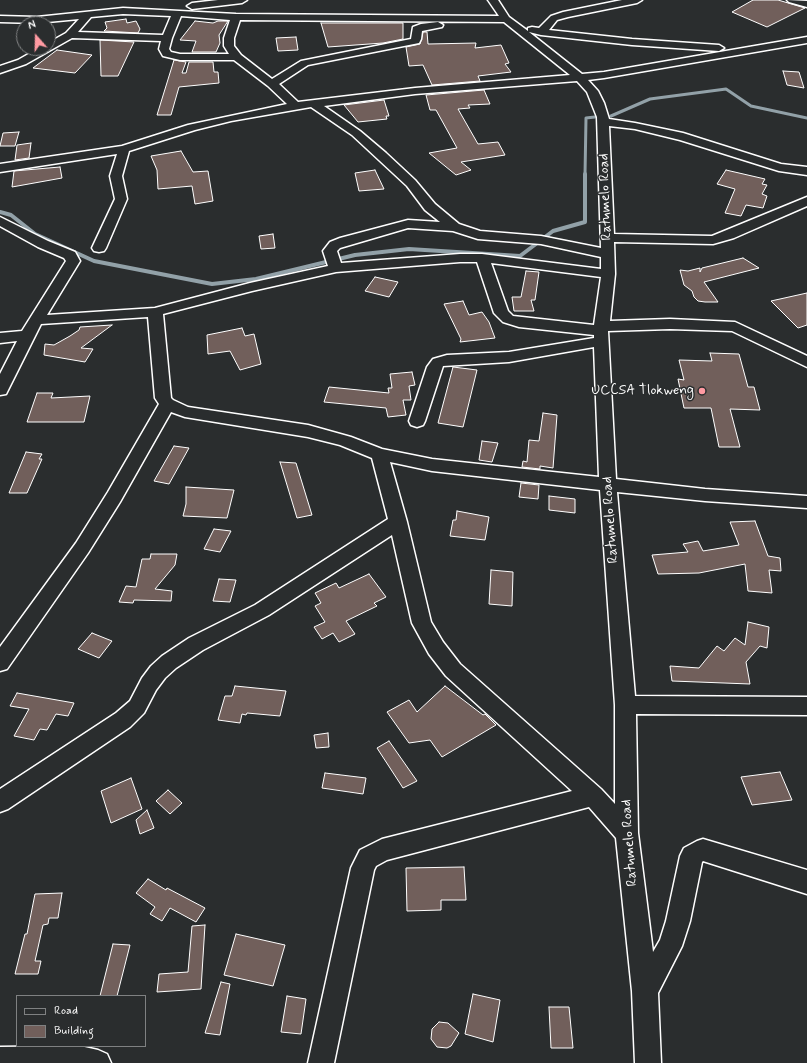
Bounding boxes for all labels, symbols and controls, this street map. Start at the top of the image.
north arrow [16,16,56,56]
text: N [26,18,38,33]
street label: Ratumelo Road [596,153,616,241]
place label: UCCSA Tlokweng [591,383,694,399]
marker: UCCSA Tlokweng [697,386,707,396]
street label: Ratumelo Road [600,476,622,564]
street label: Ratumelo Road [619,799,641,887]
legend [16,995,146,1047]
text: Road [54,1003,78,1019]
text: Building [54,1023,94,1039]

